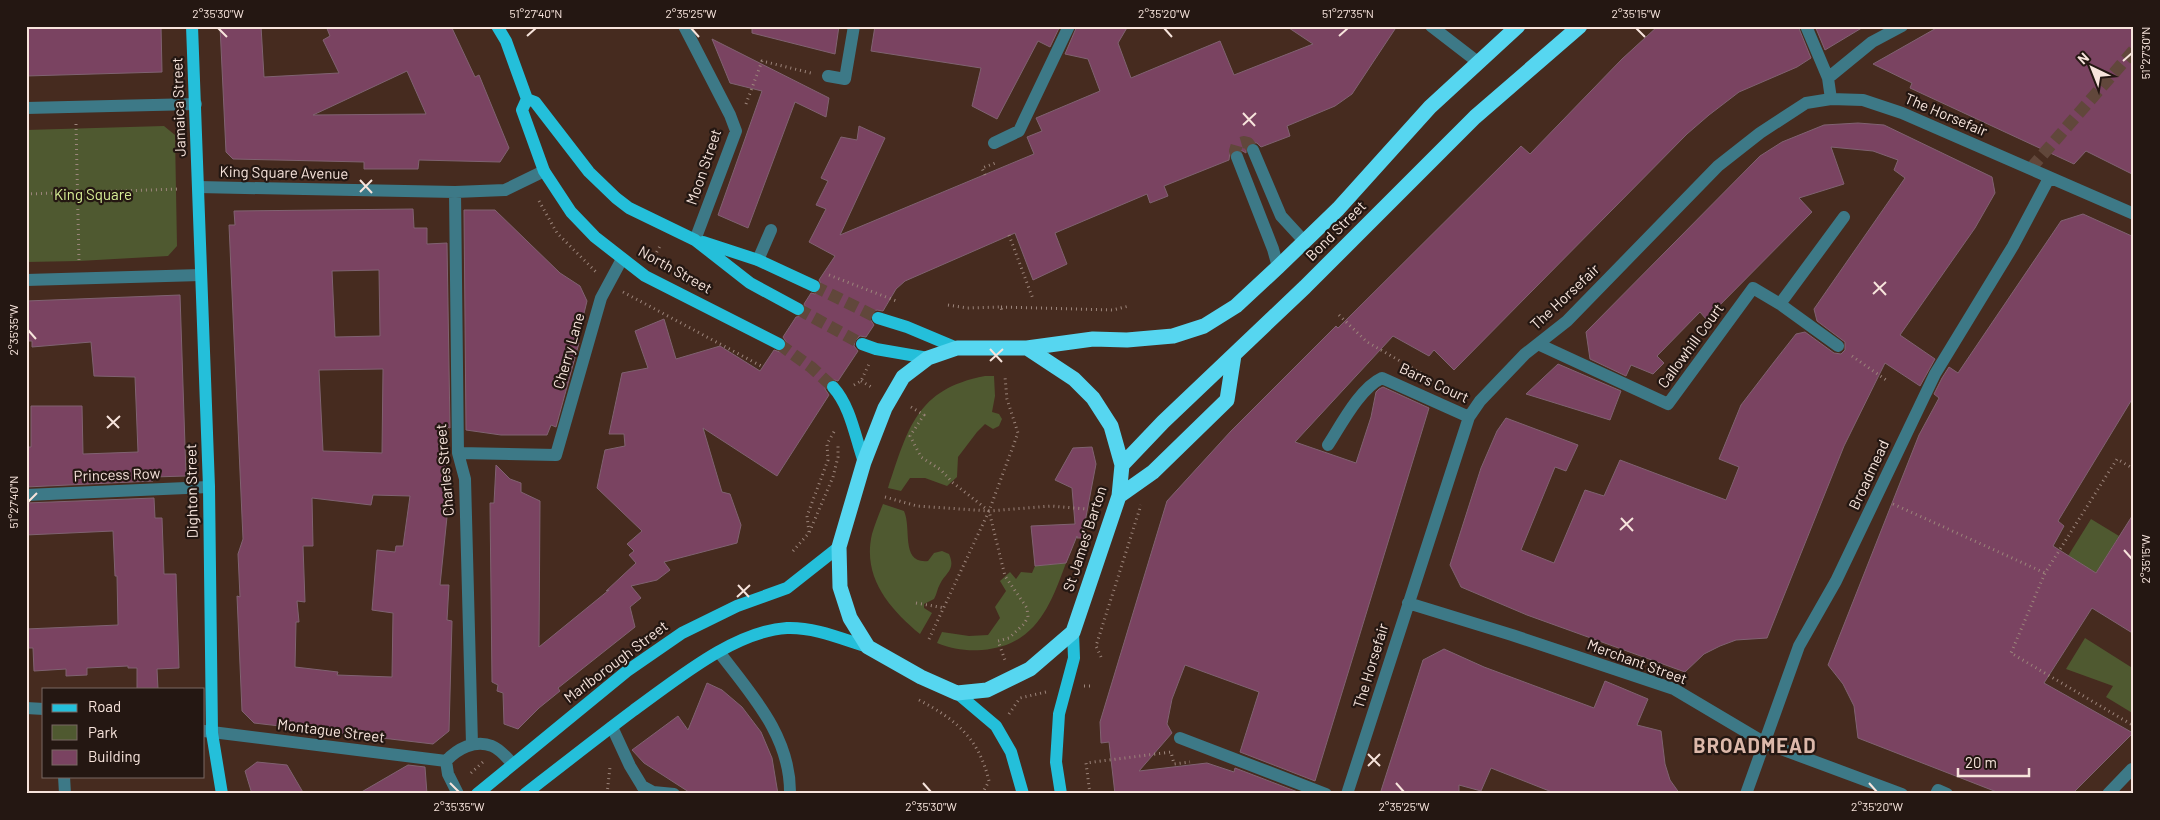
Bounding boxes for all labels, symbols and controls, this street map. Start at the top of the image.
text: 2°35'30"W [192,6,244,20]
text: 51°27'40"N [510,6,562,20]
text: 2°35'25"W [665,6,717,20]
text: 2°35'20"W [1138,6,1190,20]
text: 51°27'35"N [1322,6,1374,20]
text: 2°35'15"W [1612,6,1661,20]
text: 51°27'30"N [2138,27,2152,79]
north arrow [2068,42,2118,92]
text: N [2074,49,2092,68]
street label: Jamaica Street [167,57,189,157]
street label: The Horsefair [1902,89,1991,140]
street label: Moon Street [682,126,724,207]
street label: King Square Avenue [219,162,349,182]
park label: King Square [54,185,132,203]
street label: Bond Street [1301,196,1369,264]
street label: North Street [635,242,715,297]
street label: The Horsefair [1526,259,1603,333]
street label: Callowhill Court [1653,299,1727,391]
text: 2°35'35"W [6,304,20,355]
street label: Cherry Lane [549,311,588,391]
street label: Barrs Court [1397,358,1472,406]
street label: Charles Street [431,423,457,517]
street label: Broadmead [1844,437,1892,512]
street label: Dighton Street [181,444,201,538]
street label: Princess Row [73,463,161,485]
text: 51°27'40"N [6,476,20,528]
street label: St James' Barton [1059,484,1110,594]
text: 2°35'15"W [2138,534,2152,584]
street label: Marlborough Street [560,616,671,706]
street label: The Horsefair [1349,620,1392,710]
street label: Merchant Street [1585,635,1690,688]
legend [42,688,205,778]
text: Road [88,697,121,715]
street label: Montague Street [276,714,386,746]
text: Park [88,723,118,741]
district label: BROADMEAD [1693,733,1817,757]
scale bar [1958,745,2029,777]
text: Building [88,747,141,765]
text: 20 m [1965,753,1997,771]
text: 2°35'35"W [434,799,485,813]
text: 2°35'30"W [905,799,957,813]
text: 2°35'25"W [1378,799,1430,813]
text: 2°35'20"W [1851,799,1903,813]

